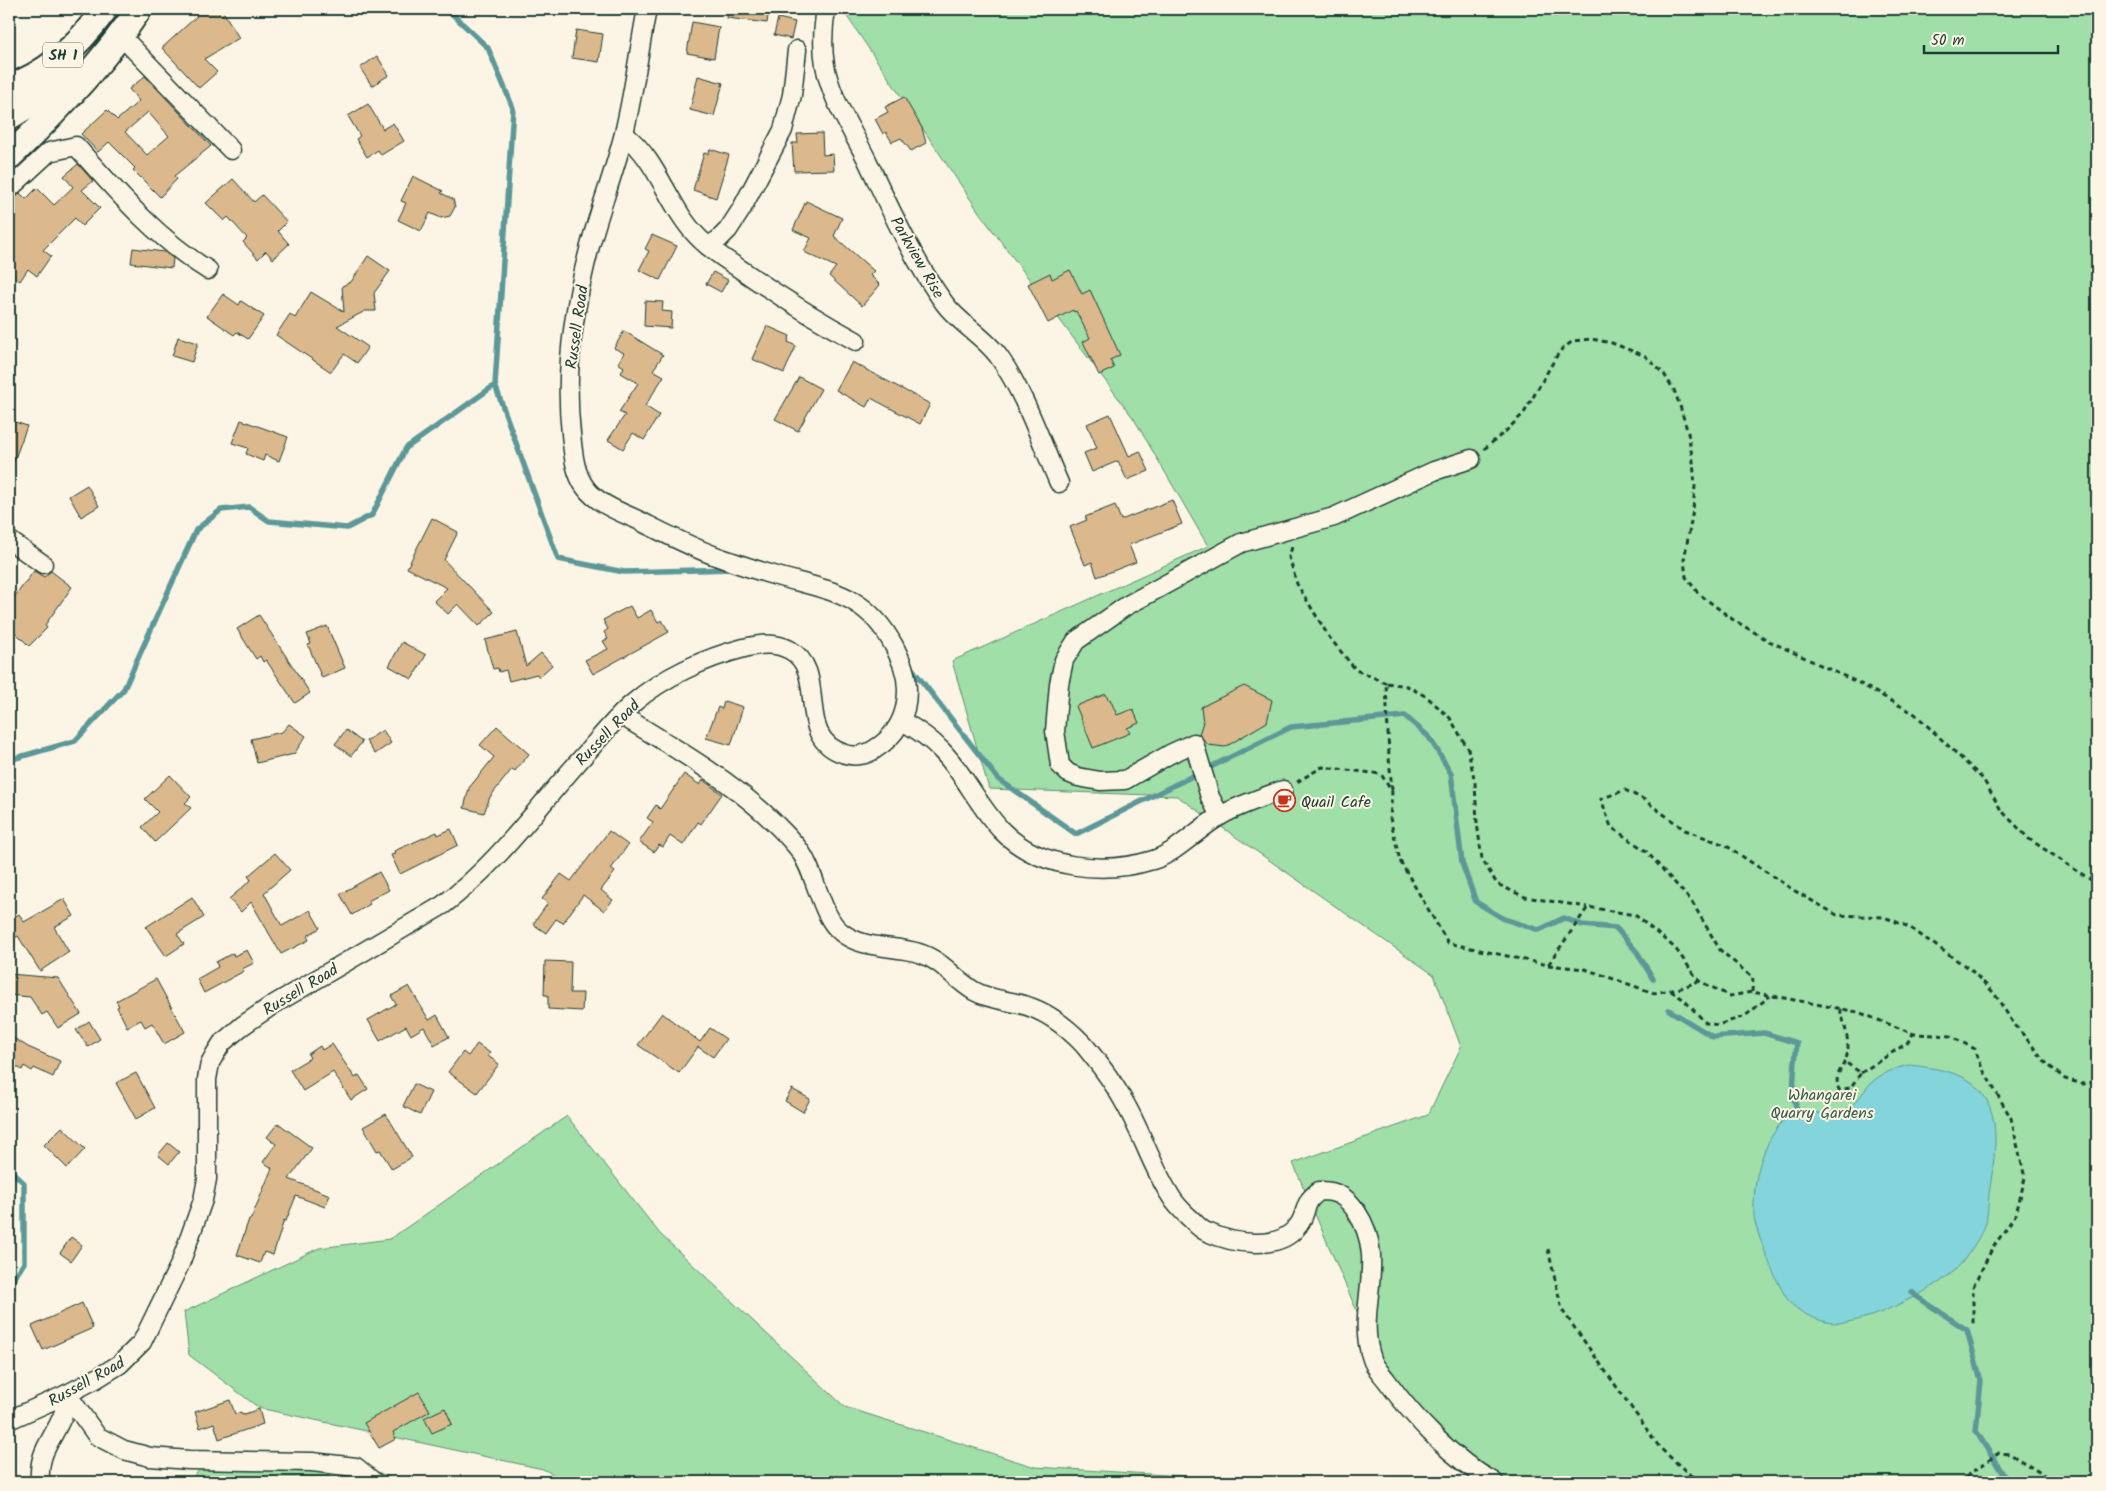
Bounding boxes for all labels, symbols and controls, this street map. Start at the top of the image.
scale bar [1924,22,2057,54]
text: 50 m [1931,29,1965,53]
road number: SH 1 [43,42,83,68]
street label: Parkview Rise [883,212,950,303]
street label: Russell Road [559,283,596,371]
street label: Russell Road [570,693,647,772]
cafe icon: Quail Cafe [1273,789,1297,813]
place label: Quail Cafe [1301,790,1371,815]
street label: Russell Road [258,957,344,1023]
park label: Whangarei Quarry Gardens [1770,1083,1874,1126]
street label: Russell Road [44,1350,130,1414]

